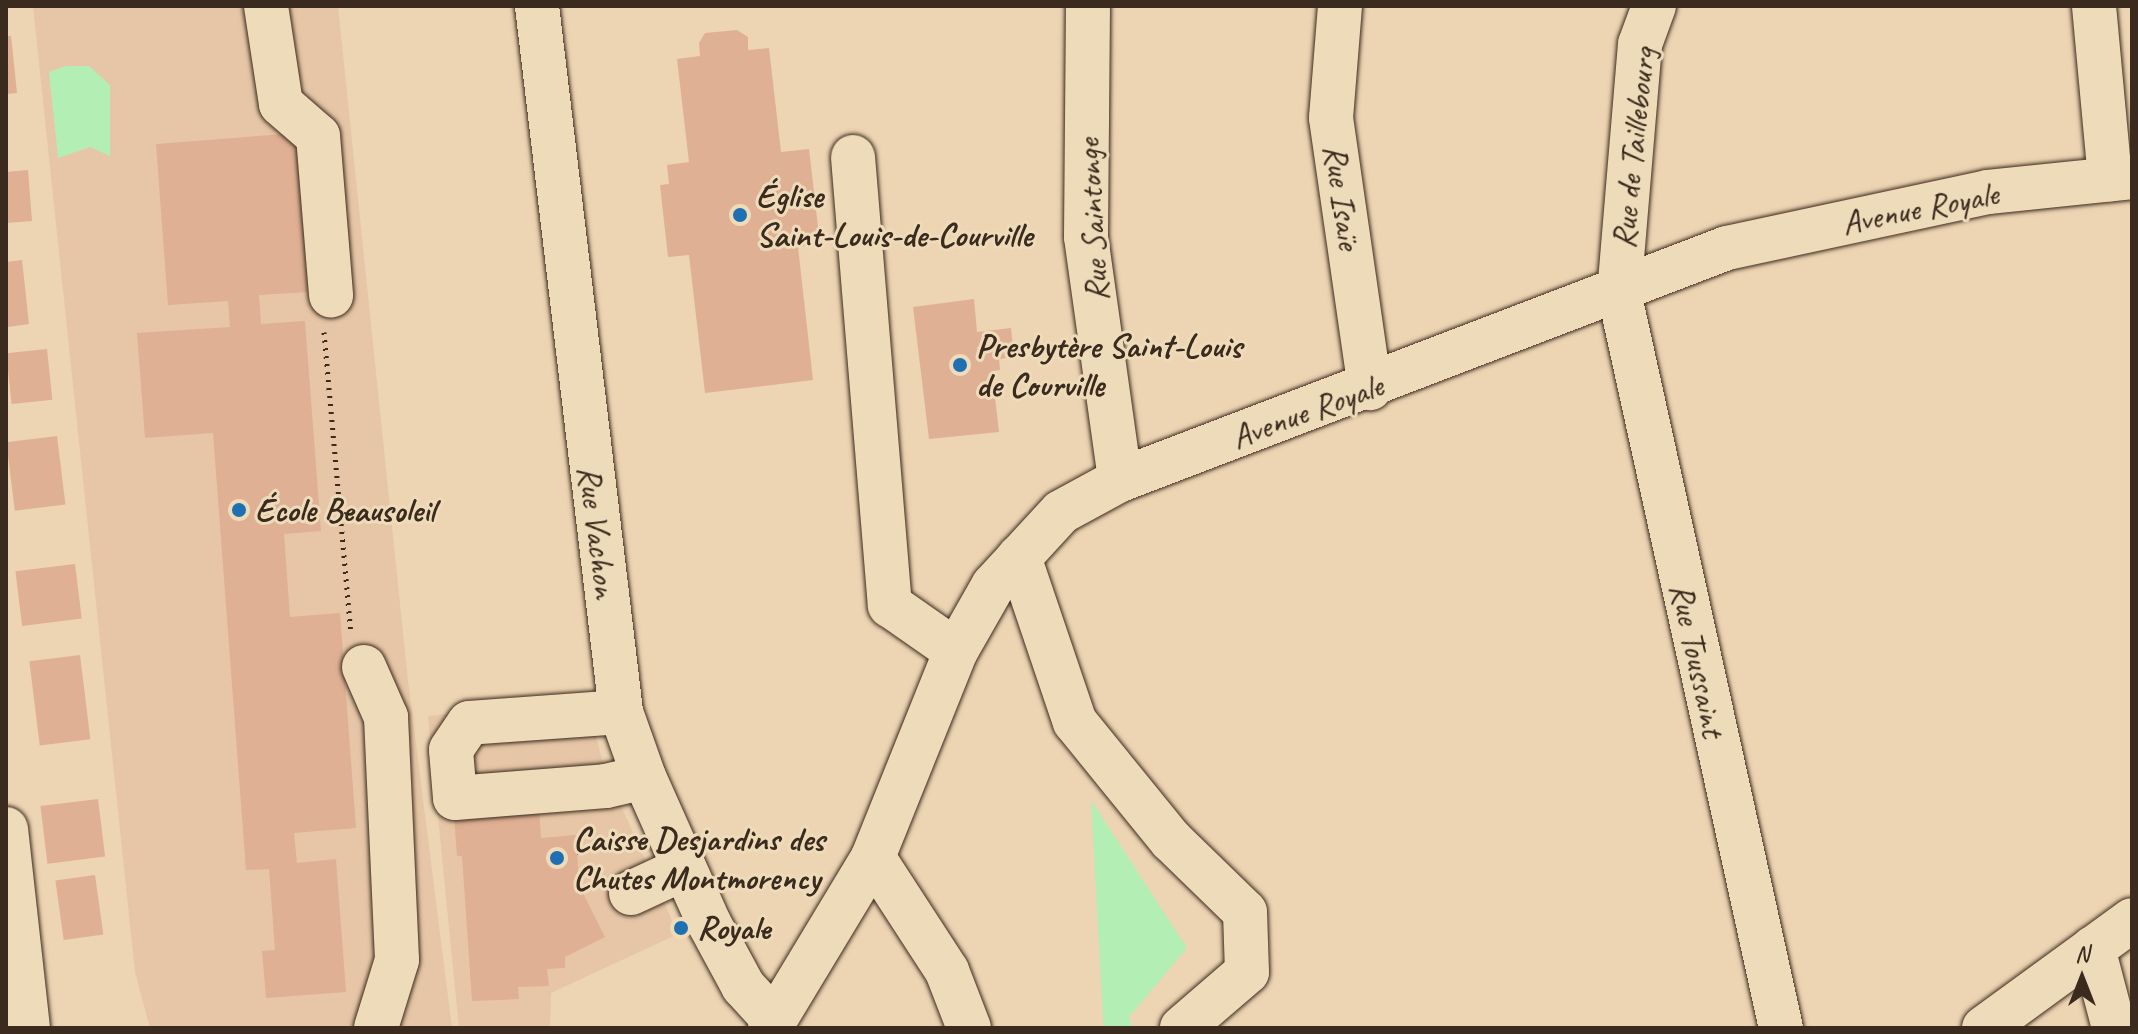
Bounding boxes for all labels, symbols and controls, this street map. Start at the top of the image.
street label: Rue de Taillebourg [1602,46,1664,250]
street label: Rue Saintonge [1067,137,1117,303]
street label: Rue Isaïe [1315,142,1371,252]
street label: Avenue Royale [1839,173,2001,243]
place label: Église Saint-Louis-de-Courville [756,175,1032,254]
marker: Église Saint-Louis-de-Courville [731,206,749,224]
place label: Presbytère Saint-Louis de Courville [976,325,1242,404]
marker: Presbytère Saint-Louis de Courville [951,356,969,374]
street label: Avenue Royale [1226,365,1388,457]
street label: Rue Vachon [570,463,626,601]
place label: École Beausoleil [255,490,434,530]
marker: École Beausoleil [230,501,248,519]
street label: Rue Toussaint [1662,579,1734,741]
place label: Caisse Desjardins des Chutes Montmorency [573,818,824,898]
marker: Caisse Desjardins des Chutes Montmorency [548,849,566,867]
place label: Royale [697,908,770,948]
marker: Royale [672,919,690,937]
north arrow [2042,938,2122,1018]
text: N [2075,940,2089,968]

